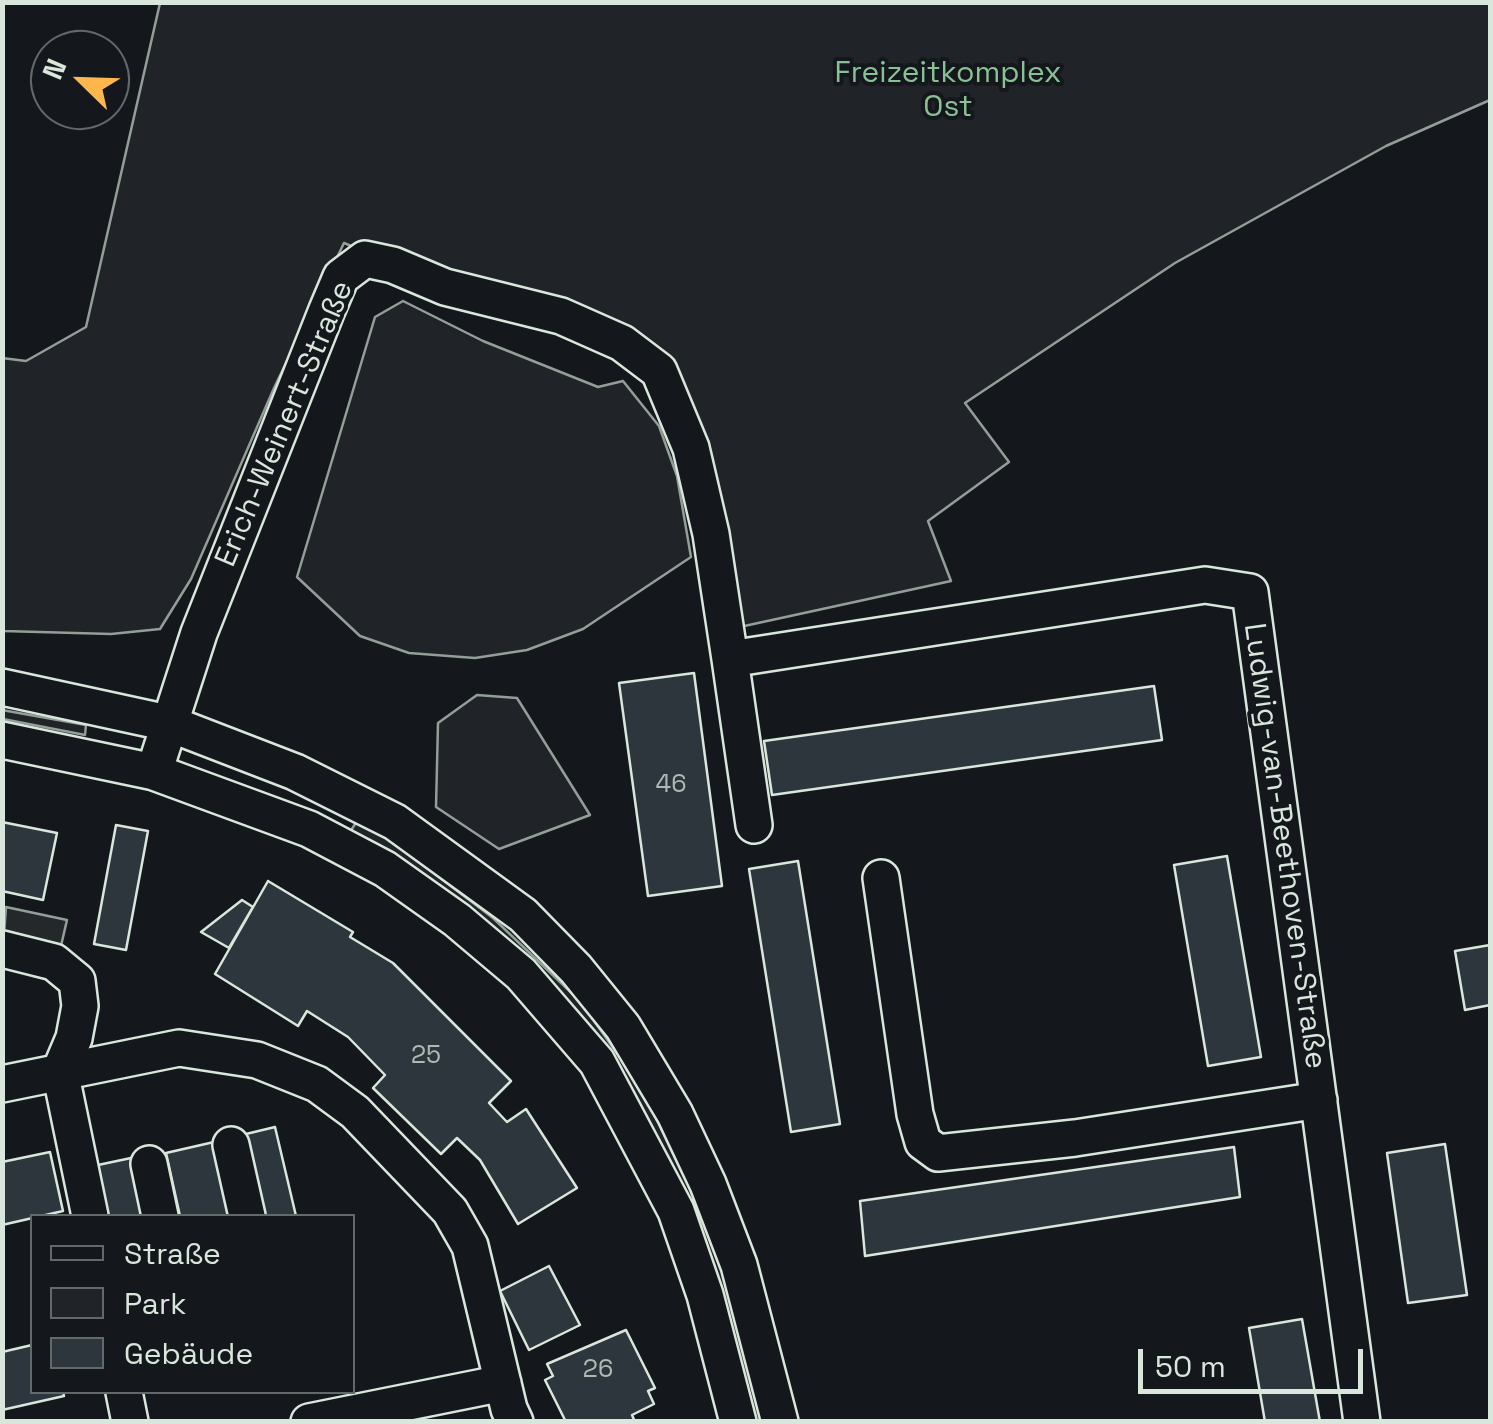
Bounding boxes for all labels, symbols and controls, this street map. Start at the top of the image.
north arrow [30,30,130,130]
text: N [34,53,74,85]
park label: Freizeitkomplex Ost [835,56,1061,126]
street label: Erich-Weinert-Straße [208,276,362,572]
street label: Ludwig-van-Beethoven-Straße [1235,621,1333,1071]
house number: 46 [656,770,686,800]
house number: 25 [411,1041,441,1071]
legend [30,1214,355,1394]
text: Straße [124,1234,221,1273]
text: Park [124,1284,186,1323]
scale bar [1143,1329,1368,1391]
text: Gebäude [124,1334,253,1373]
text: 50 m [1155,1347,1226,1386]
house number: 26 [583,1355,613,1385]

